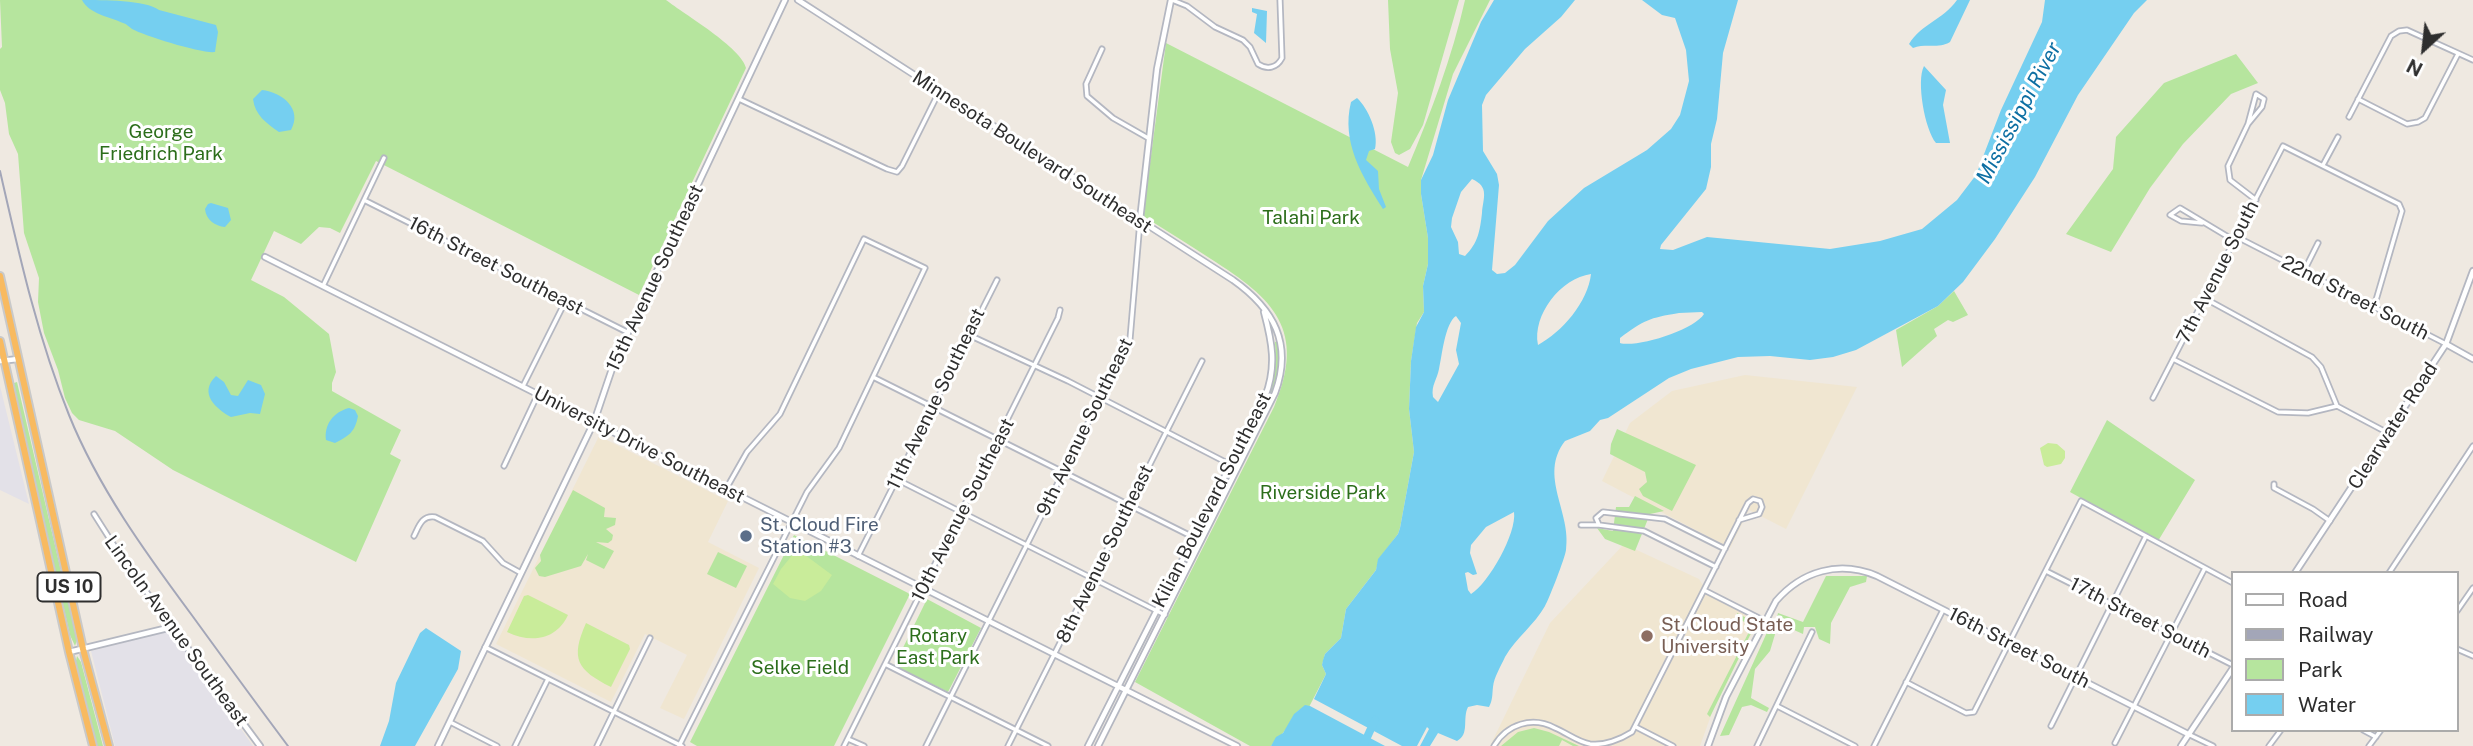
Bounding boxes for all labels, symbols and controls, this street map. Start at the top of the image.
north arrow [2389,14,2459,84]
water label: Mississippi River [1971,38,2067,188]
text: N [2403,55,2426,81]
street label: Minnesota Boulevard Southeast [908,66,1156,238]
park label: George Friedrich Park [99,121,223,165]
street label: 15th Avenue Southeast [602,181,708,375]
street label: 7th Avenue South [2172,197,2264,347]
park label: Talahi Park [1262,207,1360,229]
street label: 16th Street Southeast [405,212,587,320]
street label: 22nd Street South [2277,251,2433,345]
street label: 11th Avenue Southeast [882,305,990,493]
street label: 9th Avenue Southeast [1032,334,1138,520]
street label: Clearwater Road [2343,358,2443,494]
street label: University Drive Southeast [530,382,748,508]
street label: Kilian Boulevard Southeast [1148,389,1276,611]
street label: 10th Avenue Southeast [907,414,1019,606]
street label: 8th Avenue Southeast [1052,461,1158,647]
park label: Riverside Park [1260,482,1386,504]
place label: St. Cloud Fire Station #3 [760,514,879,558]
marker: St. Cloud Fire Station #3 [738,528,754,544]
street label: Lincoln Avenue Southeast [99,531,253,731]
legend [2232,571,2459,732]
road number: US 10 [38,572,100,602]
street label: 17th Street South [2066,573,2214,663]
text: Road [2298,587,2348,612]
street label: 16th Street South [1945,603,2093,693]
place label: St. Cloud State University [1661,614,1793,658]
text: Railway [2298,622,2374,647]
park label: Rotary East Park [896,625,980,669]
marker: St. Cloud State University [1639,628,1655,644]
park label: Selke Field [751,657,849,679]
text: Park [2298,657,2343,682]
text: Water [2298,692,2356,717]

